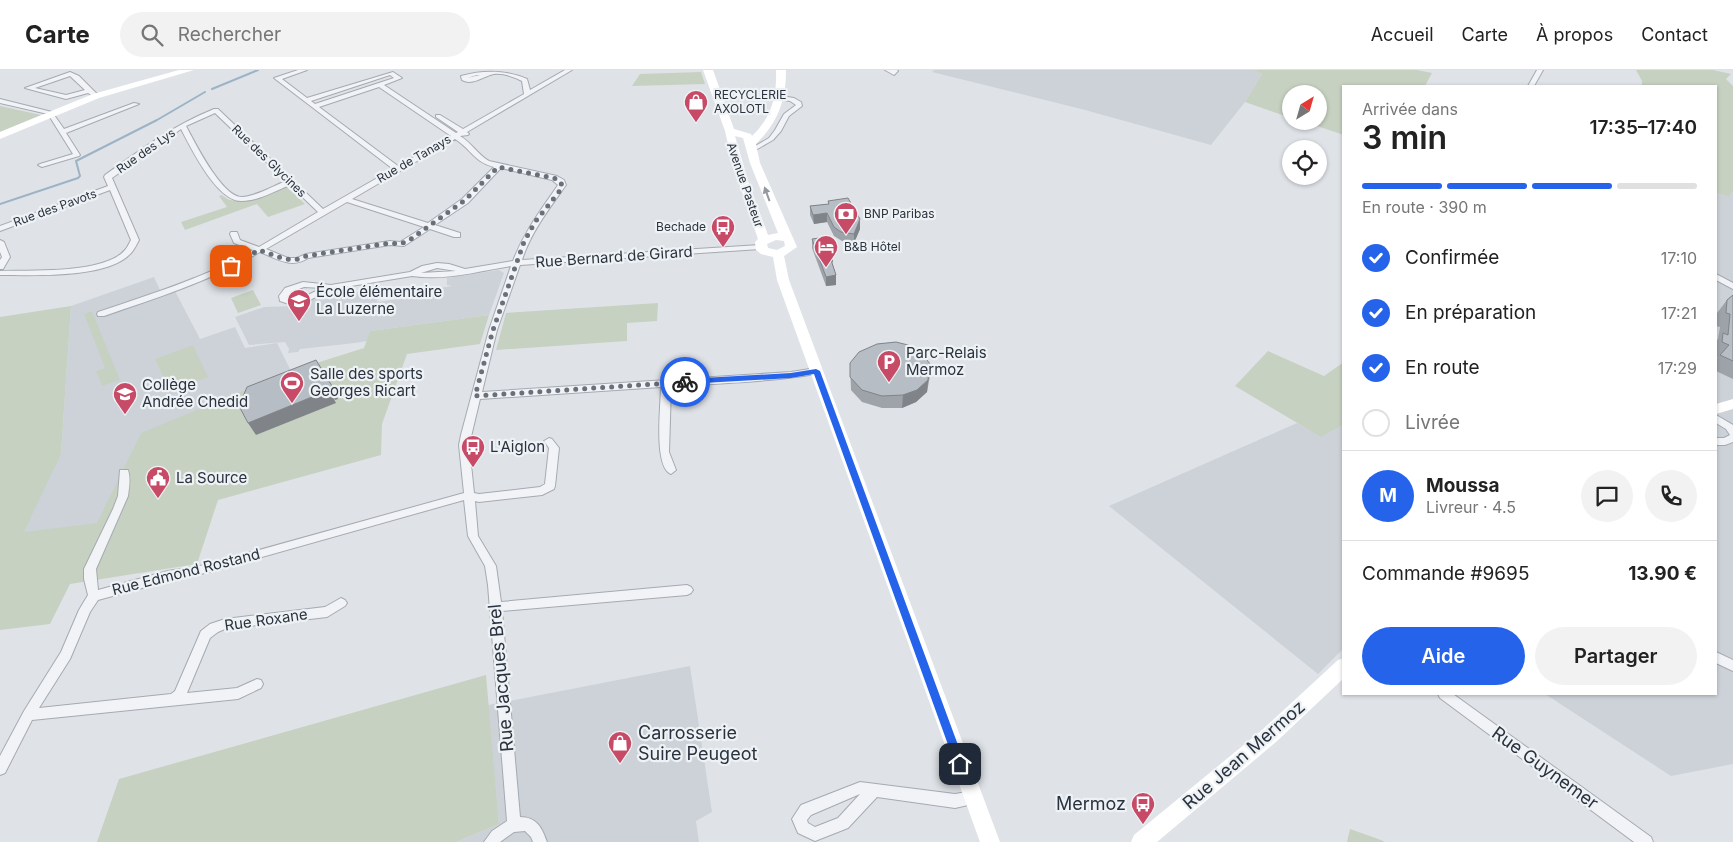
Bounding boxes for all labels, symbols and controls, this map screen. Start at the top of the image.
search box [120,12,470,57]
text: Carte [25,20,90,49]
icon: search [138,21,166,49]
text: Rechercher [178,23,281,46]
text: Accueil [1371,24,1434,45]
text: Carte [1462,24,1508,45]
text: À propos [1536,24,1613,45]
text: Contact [1641,24,1708,45]
north arrow [1282,85,1328,130]
map controls [1282,85,1327,185]
place label: RECYCLERIE AXOLOTL [714,87,786,116]
shop icon: RECYCLERIE AXOLOTL [683,89,709,123]
text: Arrivée dans [1362,99,1458,119]
text: 17:35–17:40 [1589,116,1697,139]
text: 3 min [1362,118,1447,157]
street label: Rue des Glycines [229,121,310,200]
street label: Rue des Lys [113,125,178,176]
street label: Rue de Tanays [374,131,454,186]
street label: Avenue Pasteur [724,140,767,230]
button: locate [1282,140,1327,185]
street label: Rue des Pavots [11,186,98,230]
one-way arrow [763,186,771,201]
text: En route · 390 m [1362,197,1487,217]
bank icon: BNP Paribas [833,201,859,235]
place label: BNP Paribas [864,206,934,221]
bus stop icon: Bechade [710,214,736,248]
place label: Bechade [656,219,706,234]
hotel icon: B&B Hôtel [813,234,839,268]
place label: B&B Hôtel [844,239,901,254]
street label: Rue Bernard de Girard [535,242,693,271]
icon: check [1362,244,1390,272]
pin [210,245,252,287]
text: Confirmée [1405,246,1499,269]
text: 17:10 [1661,248,1697,268]
icon: bag [217,252,245,280]
place label: École élémentaire La Luzerne [316,282,442,318]
school or university icon: École élémentaire La Luzerne [286,288,312,322]
icon: check [1362,299,1390,327]
text: En préparation [1405,301,1536,324]
text: 17:21 [1661,303,1697,323]
place label: Parc-Relais Mermoz [906,343,987,379]
parking icon: Parc-Relais Mermoz [876,349,902,383]
icon: check [1362,354,1390,382]
text: En route [1405,356,1480,379]
courier [660,357,710,407]
text: 17:29 [1658,358,1697,378]
place label: Salle des sports Georges Ricart [310,364,423,400]
icon: bike [671,368,699,396]
sports icon: Salle des sports Georges Ricart [279,370,305,404]
place label: Collège Andrée Chedid [142,375,248,411]
school or university icon: Collège Andrée Chedid [112,381,138,415]
text: Livrée [1405,411,1460,434]
bus stop icon: L'Aiglon [460,434,486,468]
place label: L'Aiglon [490,437,545,456]
public building icon: La Source [145,465,171,499]
place label: La Source [176,468,247,487]
button: chat [1581,470,1633,522]
button: phone [1645,470,1697,522]
text: Moussa [1426,474,1500,497]
text: M [1379,484,1397,507]
text: Livreur · 4.5 [1426,497,1516,517]
street label: Rue Edmond Rostand [110,544,262,599]
text: Commande #9695 [1362,562,1529,585]
text: 13.90 € [1628,562,1697,585]
street label: Rue Jacques Brel [484,603,517,753]
street label: Rue Roxane [223,604,309,635]
button: Aide [1362,627,1525,685]
button: Partager [1535,627,1697,685]
street label: Rue Jean Mermoz [1178,696,1309,813]
place label: Carrosserie Suire Peugeot [638,722,757,764]
street label: Rue Guynemer [1488,722,1603,813]
shop icon: Carrosserie Suire Peugeot [607,730,633,764]
pin [939,743,981,785]
icon: home [946,750,974,778]
bus stop icon: Mermoz [1130,791,1156,825]
place label: Mermoz [1056,793,1126,814]

